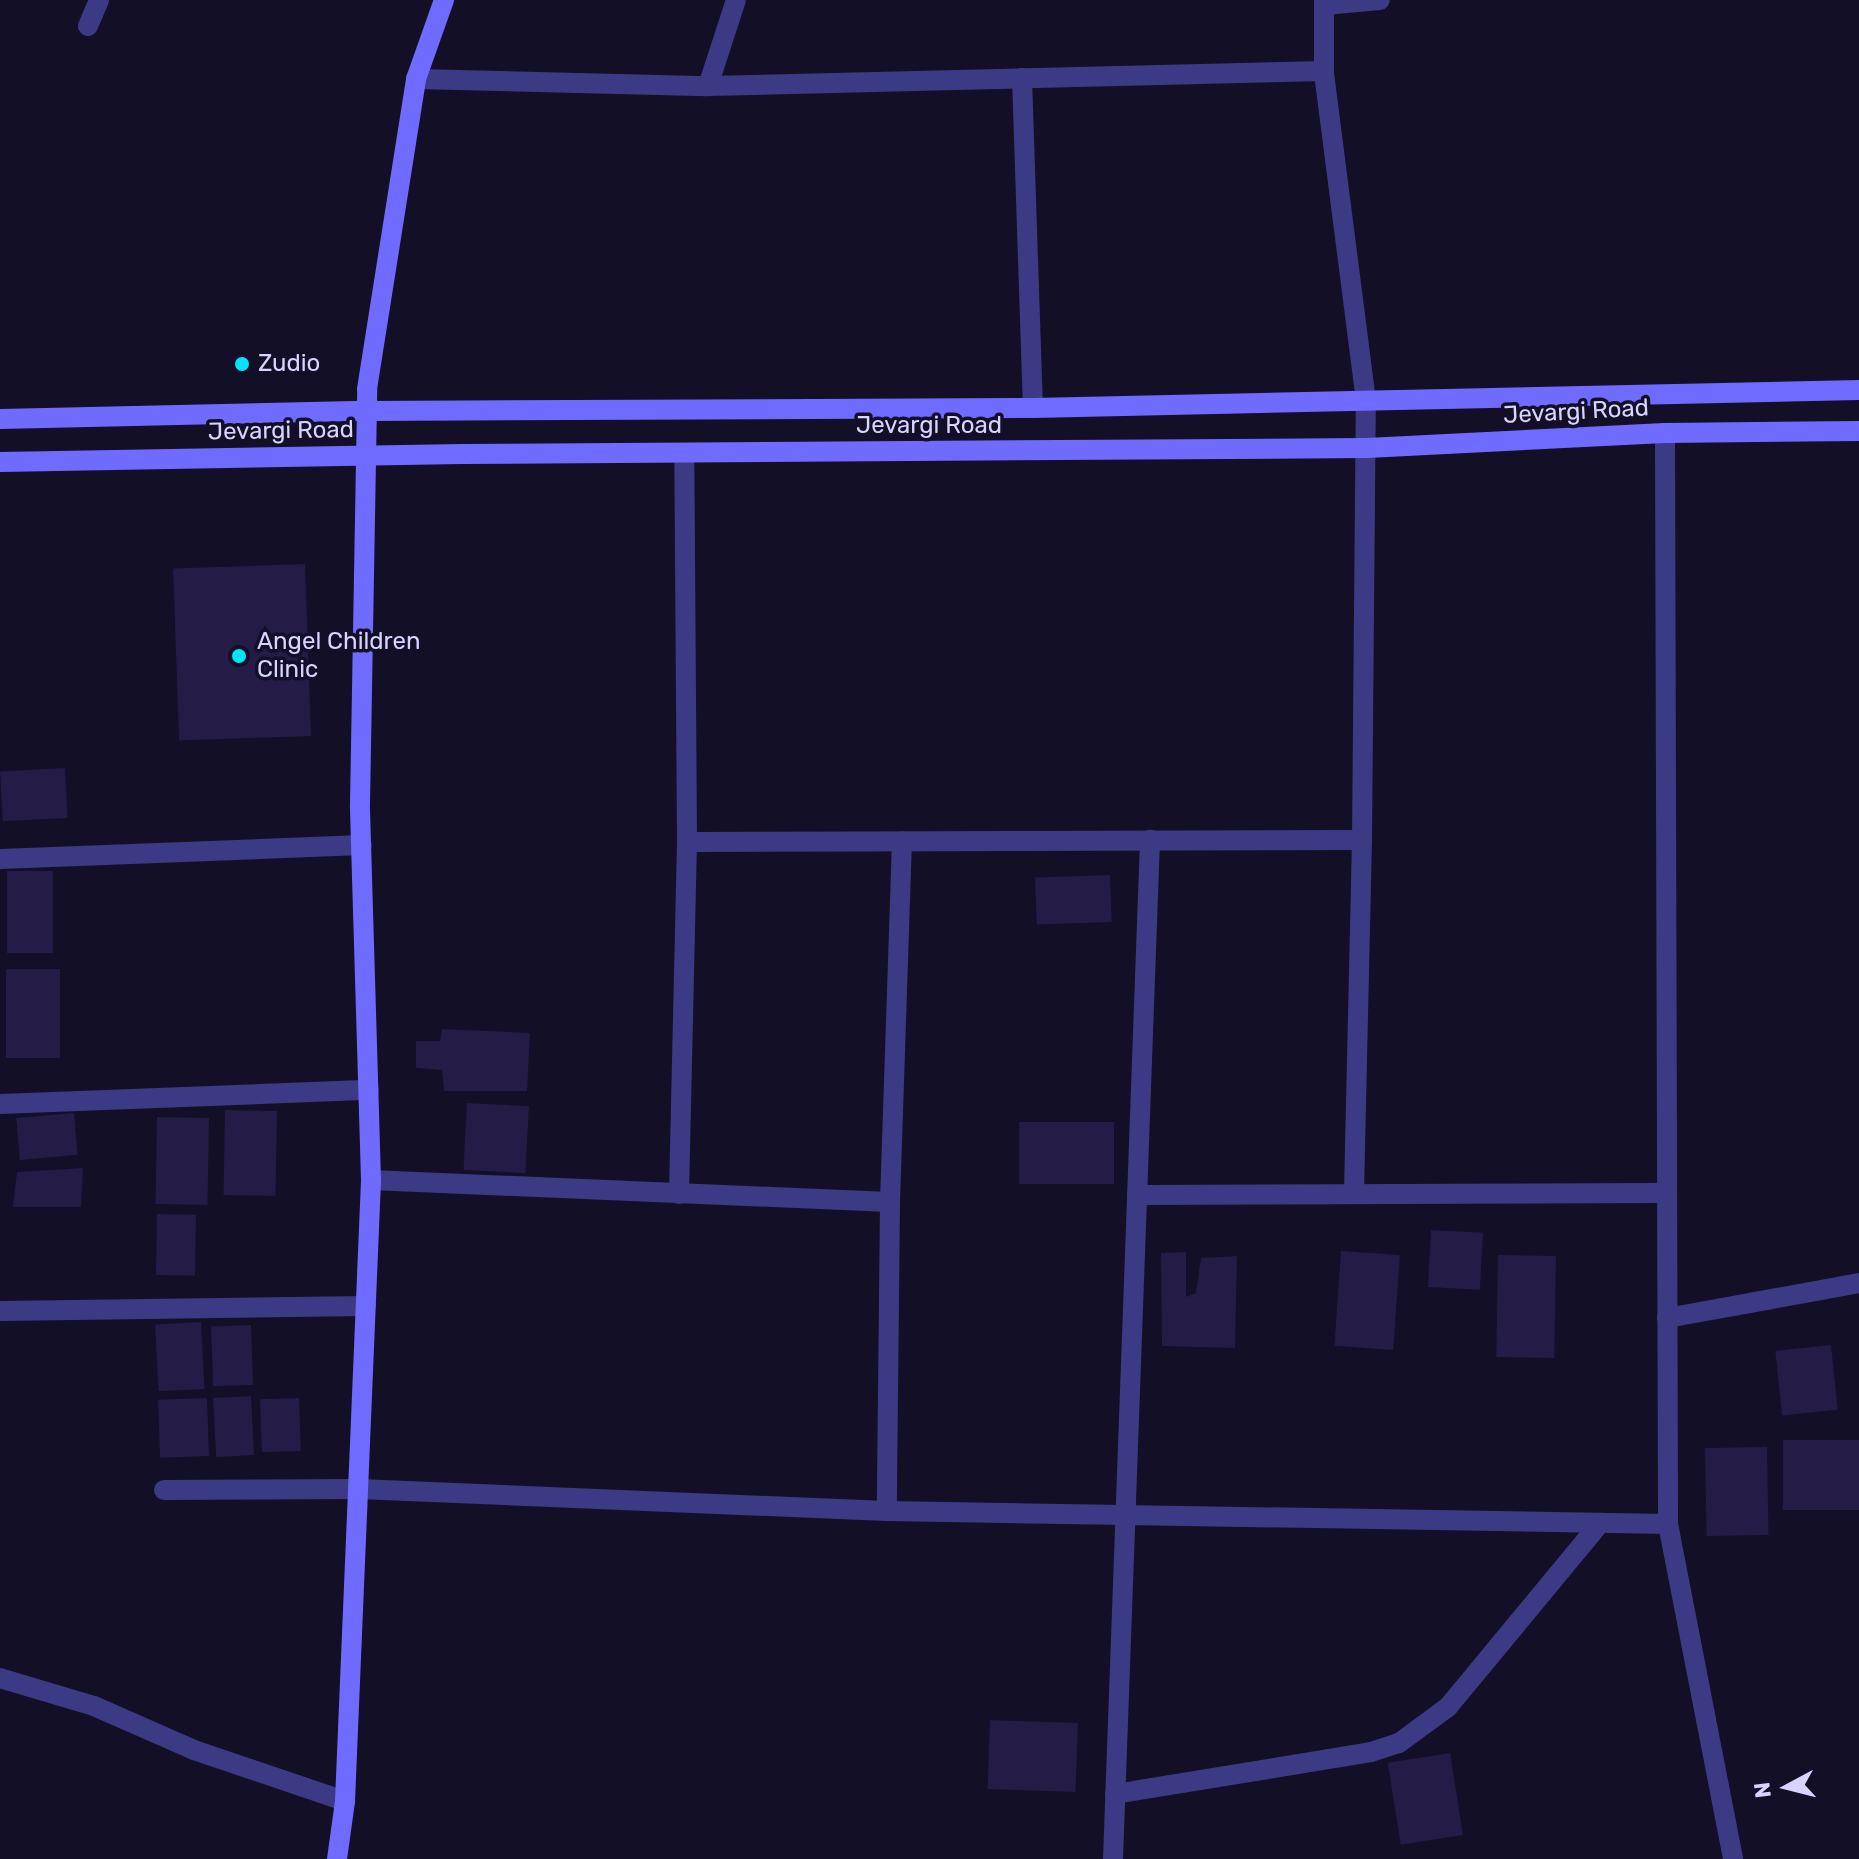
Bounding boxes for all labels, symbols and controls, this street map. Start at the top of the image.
place label: Zudio [258,350,320,378]
marker: Zudio [233,355,251,373]
street label: Jevargi Road [1502,394,1650,430]
street label: Jevargi Road [856,412,1002,440]
street label: Jevargi Road [208,415,354,447]
place label: Angel Children Clinic [257,628,420,684]
marker: Angel Children Clinic [228,645,250,667]
north arrow [1747,1747,1827,1827]
text: N [1748,1780,1777,1799]

